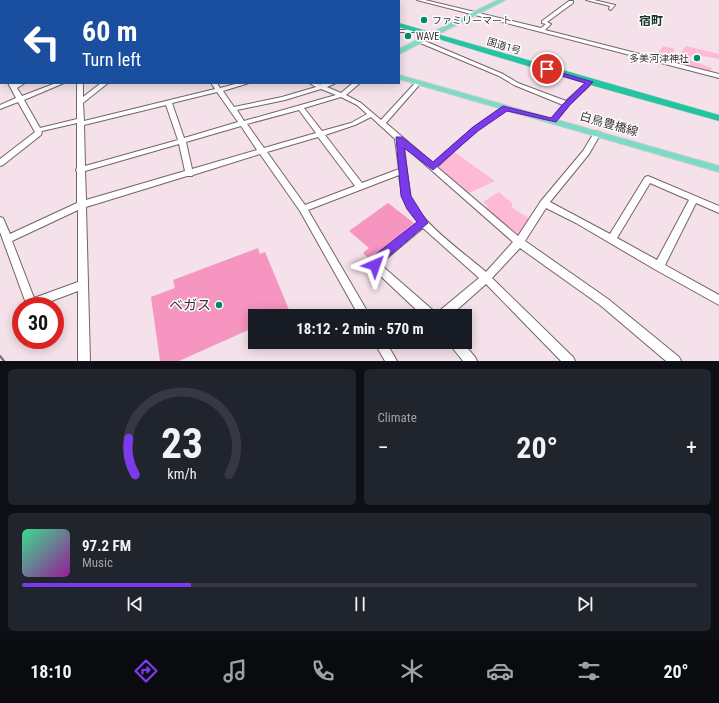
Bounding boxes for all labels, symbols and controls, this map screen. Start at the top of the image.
district label: 宿町 [639,14,663,28]
text: 60 m [82,15,138,48]
marker: ファミリーマート [419,15,429,25]
place label: ファミリーマート [432,15,512,26]
icon: left [16,16,68,68]
marker: WAVE [403,31,413,41]
place label: WAVE [416,31,439,42]
street label: 国道1号 [486,36,522,56]
text: Turn left [82,49,141,70]
pin [530,52,564,86]
place label: 多美河津神社 [629,53,689,64]
marker: 多美河津神社 [692,53,702,63]
icon: arrive [536,58,558,80]
street label: 白鳥豊橋線 [578,109,640,139]
position arrow [354,244,396,286]
speed limit sign: 30 [12,297,64,349]
place label: ベガス [169,297,211,313]
marker: ベガス [214,300,224,310]
text: 18:12 · 2 min · 570 m [296,320,424,338]
text: Climate [378,410,417,425]
text: 23 [161,419,203,468]
text: 20° [516,430,558,465]
text: − [378,435,389,460]
text: + [686,435,697,460]
text: km/h [167,466,196,482]
text: 97.2 FM [82,537,131,555]
text: Music [82,555,113,570]
icon: previous [124,593,146,615]
icon: pause [349,593,371,615]
icon: next [574,593,596,615]
icon: directions [132,657,160,685]
icon: music [221,657,249,685]
icon: phone [309,657,337,685]
icon: climate [398,657,426,685]
icon: car [486,657,514,685]
icon: filters [575,657,603,685]
text: 18:10 [30,661,72,682]
text: 20° [663,661,689,682]

